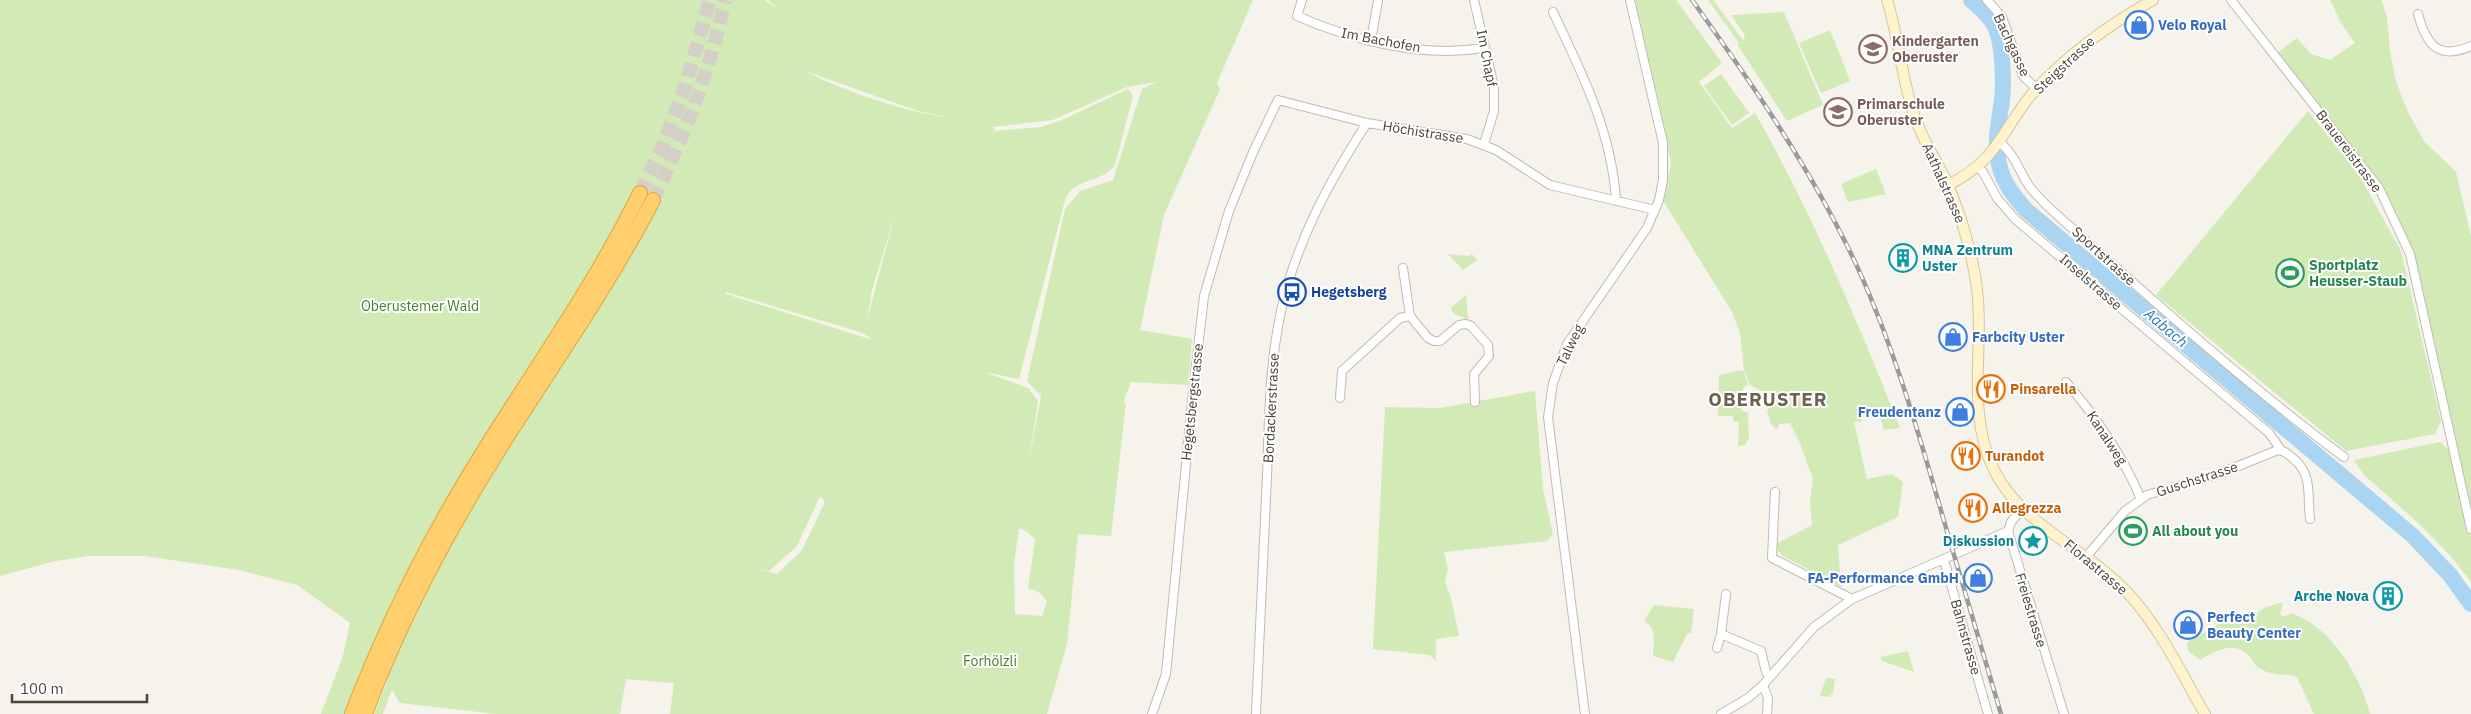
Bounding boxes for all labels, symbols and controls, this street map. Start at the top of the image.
shop icon: Velo Royal [2124,10,2154,40]
street label: Bachgasse [1990,11,2035,80]
place label: Velo Royal [2158,16,2226,34]
street label: Im Bachofen [1340,23,1422,57]
street label: Im Chapf [1473,28,1501,89]
place label: Kindergarten Oberuster [1892,32,1979,66]
street label: Steigstrasse [2030,32,2099,98]
school or university icon: Kindergarten Oberuster [1858,34,1888,64]
place label: Primarschule Oberuster [1857,95,1945,129]
school or university icon: Primarschule Oberuster [1823,97,1853,127]
street label: Brauereistrasse [2312,106,2386,196]
street label: Höchistrasse [1381,117,1465,147]
street label: Aathalstrasse [1918,140,1970,226]
street label: Sportstrasse [2068,223,2140,290]
place label: MNA Zentrum Uster [1922,241,2013,275]
building icon: MNA Zentrum Uster [1888,243,1918,273]
street label: Inselstrasse [2056,250,2126,314]
place label: Sportplatz Heusser-Staub [2309,256,2407,290]
sports icon: Sportplatz Heusser-Staub [2275,258,2305,288]
bus stop icon: Hegetsberg [1277,277,1307,307]
place label: Hegetsberg [1311,283,1387,301]
park label: Oberustemer Wald [361,297,479,315]
water label: Aabach [2140,303,2192,351]
street label: Talweg [1552,321,1588,369]
shop icon: Farbcity Uster [1938,322,1968,352]
place label: Farbcity Uster [1972,328,2065,346]
street label: Hegetsbergstrasse [1177,342,1207,462]
street label: Bordackerstrasse [1259,352,1283,463]
restaurant icon: Pinsarella [1976,374,2006,404]
place label: Pinsarella [2010,380,2076,398]
district label: OBERUSTER [1708,387,1828,411]
shop icon: Freudentanz [1945,397,1975,427]
place label: Freudentanz [1858,403,1941,421]
street label: Kanalweg [2083,407,2132,469]
restaurant icon: Turandot [1951,441,1981,471]
place label: Turandot [1985,447,2044,465]
street label: Guschstrasse [2154,457,2240,501]
restaurant icon: Allegrezza [1958,493,1988,523]
place label: Allegrezza [1992,499,2061,517]
sports icon: All about you [2118,516,2148,546]
place label: All about you [2152,522,2238,540]
place icon: Diskussion [2018,526,2048,556]
place label: Diskussion [1943,532,2014,550]
street label: Florastrasse [2061,535,2132,599]
shop icon: FA-Performance GmbH [1963,563,1993,593]
place label: FA-Performance GmbH [1808,569,1959,587]
street label: Freiestrasse [2011,571,2051,650]
building icon: Arche Nova [2373,581,2403,611]
place label: Arche Nova [2294,587,2369,605]
street label: Bahnstrasse [1947,597,1985,677]
place label: Perfect Beauty Center [2207,608,2301,642]
shop icon: Perfect Beauty Center [2173,610,2203,640]
park label: Forhölzli [963,652,1017,670]
scale bar [12,672,148,704]
text: 100 m [20,679,64,698]

